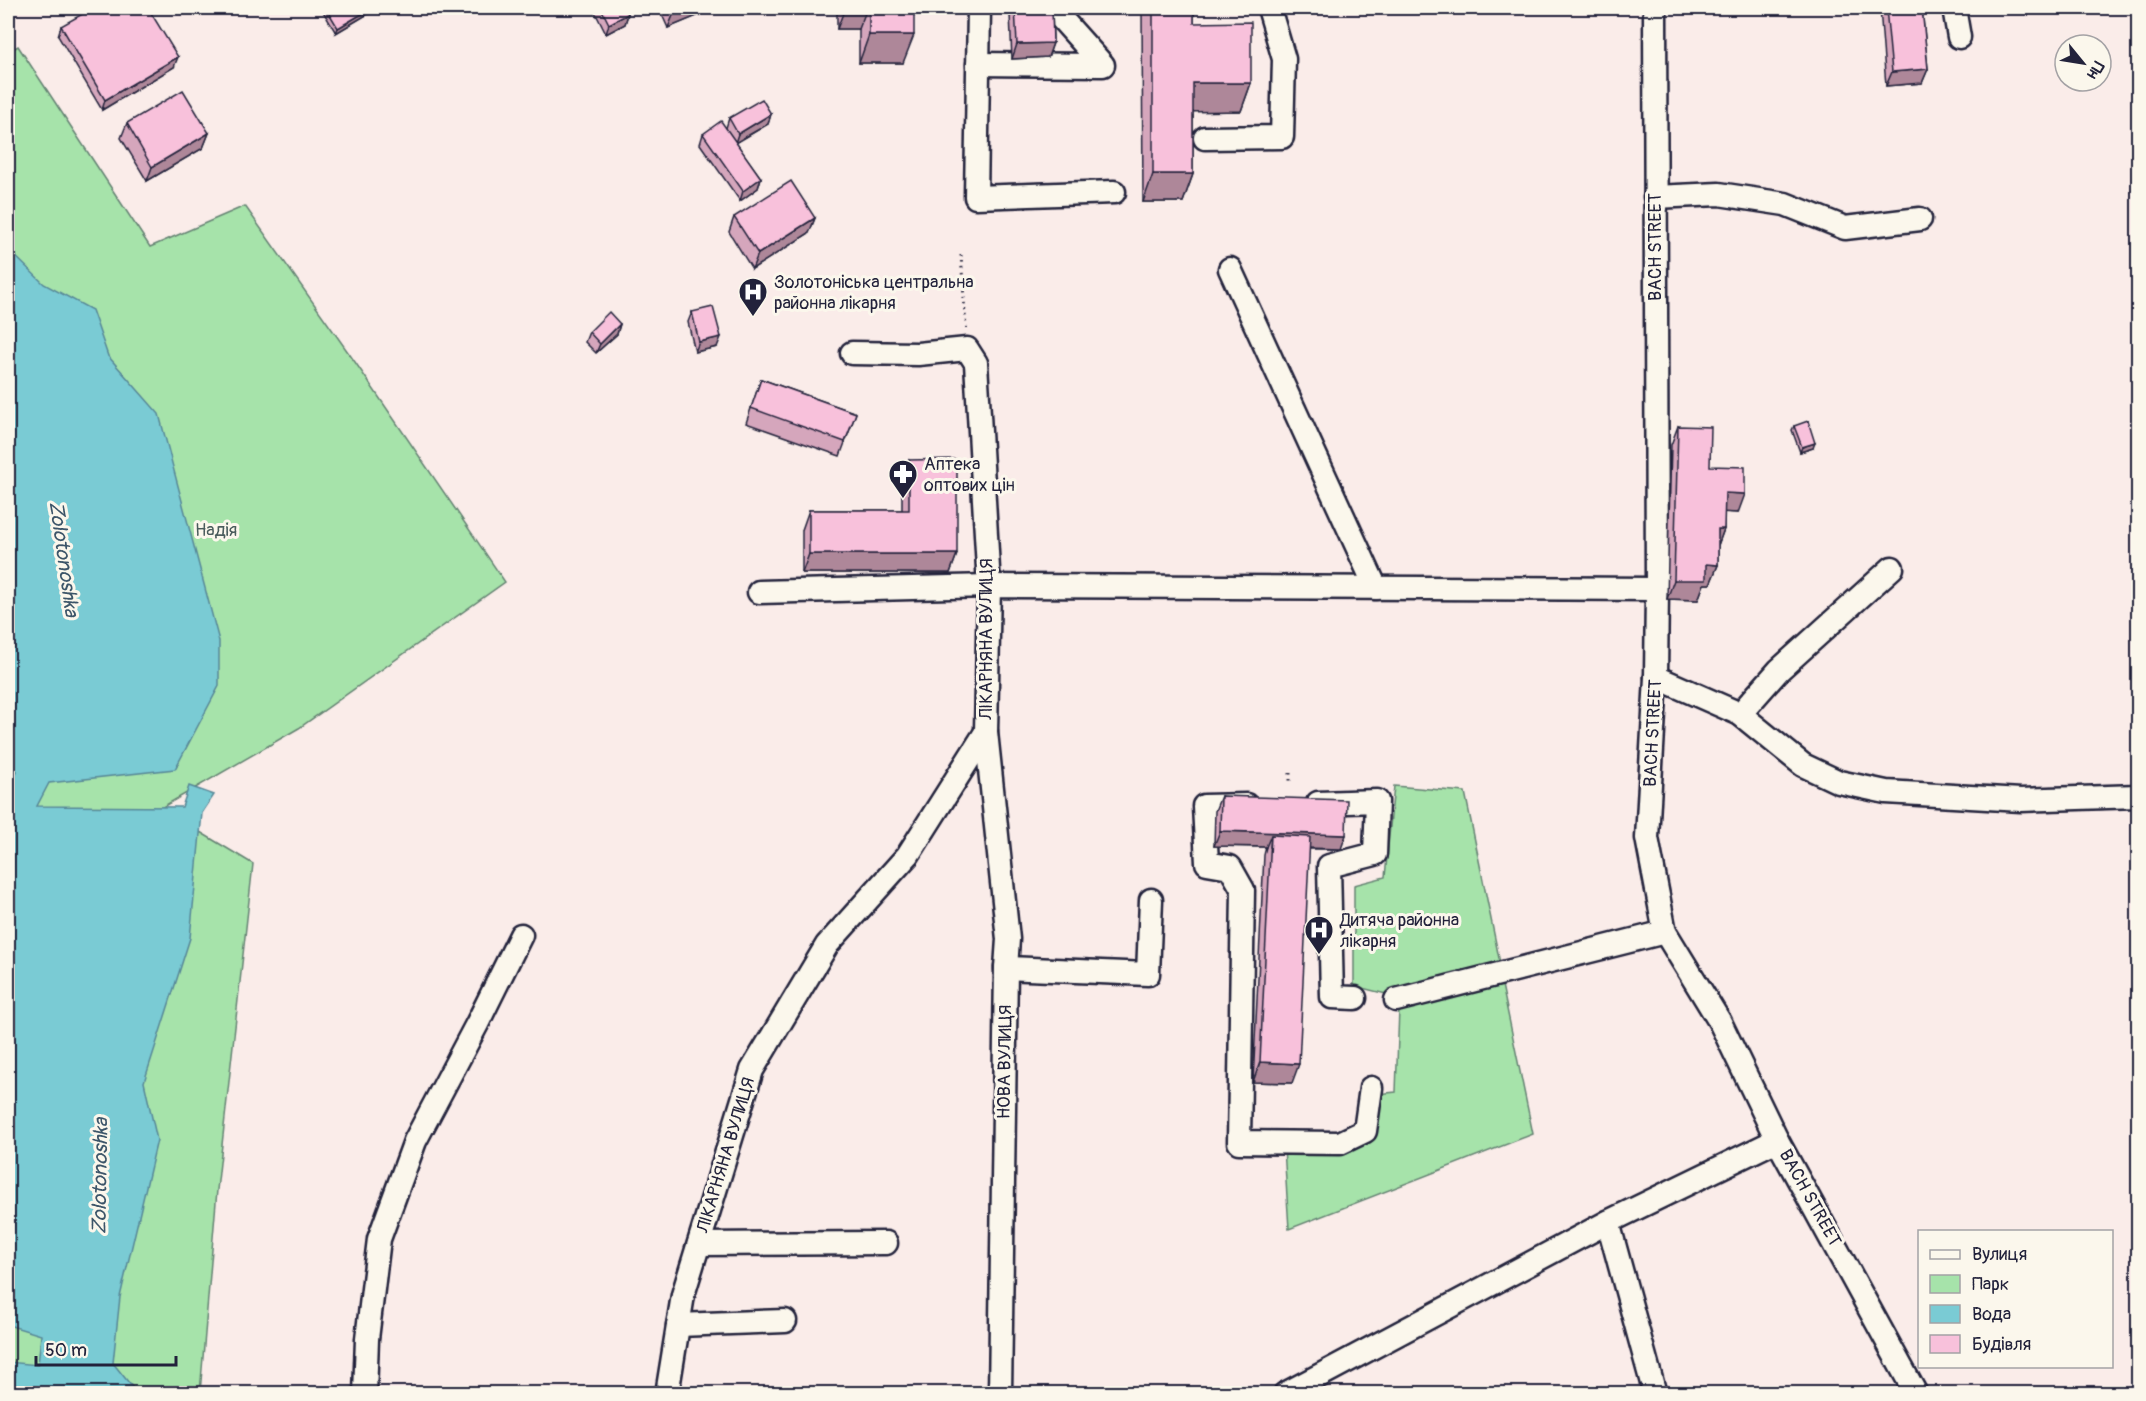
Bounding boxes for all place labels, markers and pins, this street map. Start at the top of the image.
place label: Золотоніська центральна районна лікарня [774,271,974,315]
hospital icon: Золотоніська центральна районна лікарня [737,276,769,318]
place label: Аптека оптових цін [924,453,1015,497]
pharmacy icon: Аптека оптових цін [887,458,919,500]
place label: Дитяча районна лікарня [1339,909,1459,953]
hospital icon: Дитяча районна лікарня [1303,914,1335,956]

